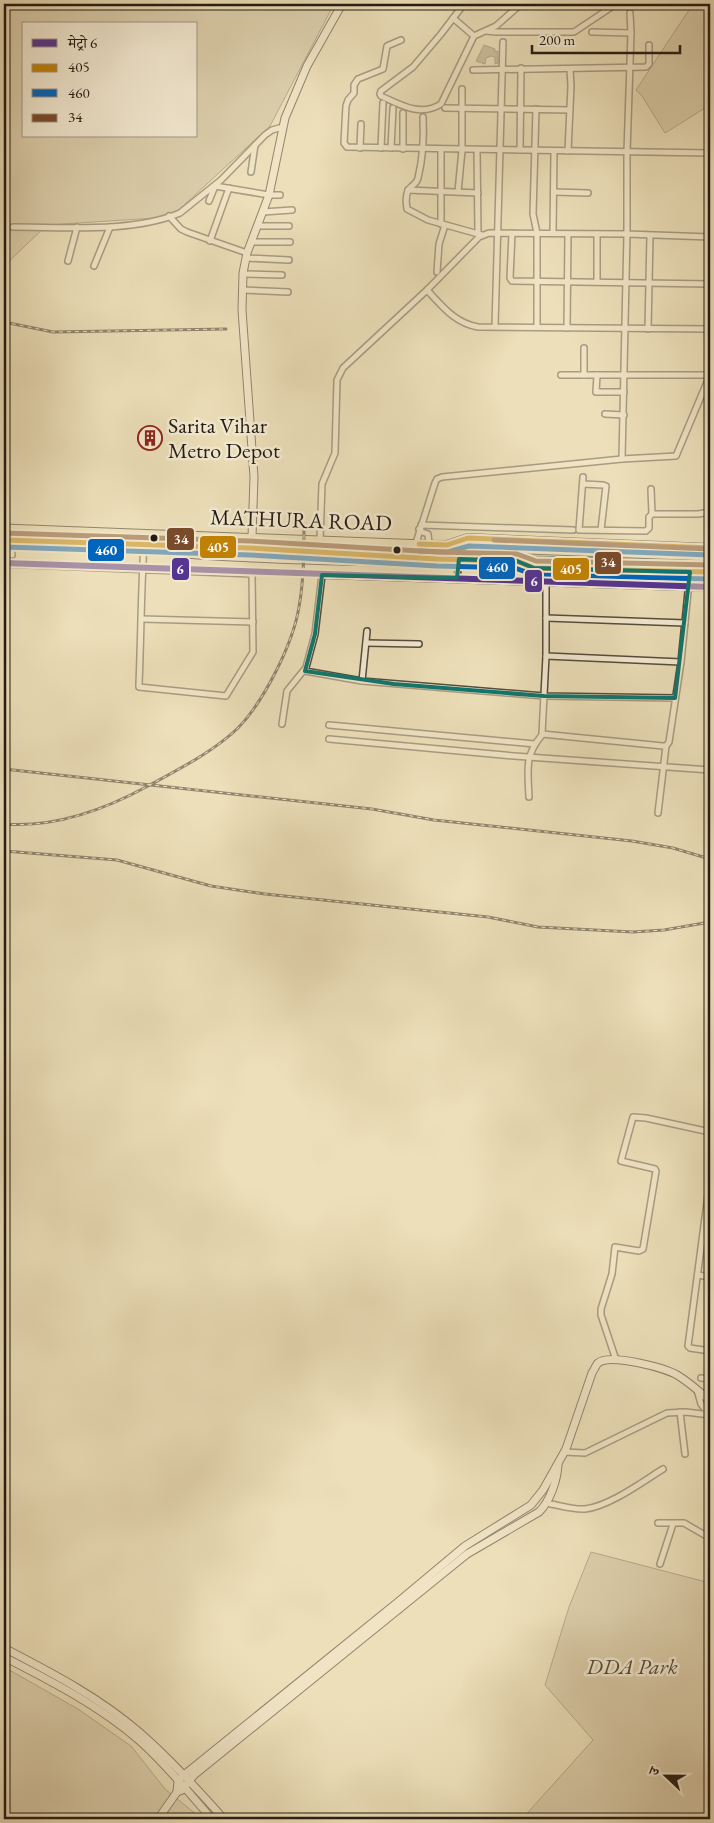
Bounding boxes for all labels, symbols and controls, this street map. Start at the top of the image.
legend [22,22,198,138]
scale bar [532,22,679,54]
text: 200 m [539,30,576,49]
text: मेट्रो 6 [67,33,97,52]
text: 405 [68,57,90,76]
text: 460 [68,83,90,102]
text: 34 [68,107,83,126]
place label: Sarita Vihar Metro Depot [168,411,280,465]
building icon: Sarita Vihar Metro Depot [137,425,163,451]
street label: MATHURA ROAD [210,502,392,538]
line badge: 34 [166,527,195,551]
text: 34 [174,530,189,548]
unlabelled marker [149,533,159,543]
line badge: 405 [199,535,237,559]
line badge: 460 [87,538,125,562]
text: 405 [207,538,229,556]
text: 460 [95,541,118,559]
unlabelled marker [392,545,402,555]
line badge: 34 [594,551,622,575]
text: 34 [601,553,616,571]
line badge: 460 [478,556,516,580]
line badge: 6 [171,557,190,581]
line badge: 405 [552,557,590,581]
text: 460 [486,558,509,576]
text: 6 [176,560,184,578]
text: 405 [560,560,582,578]
line badge: 6 [524,569,543,593]
text: 6 [530,572,538,590]
park label: DDA Park [585,1652,678,1681]
north arrow [642,1750,692,1800]
text: उ [644,1764,664,1779]

